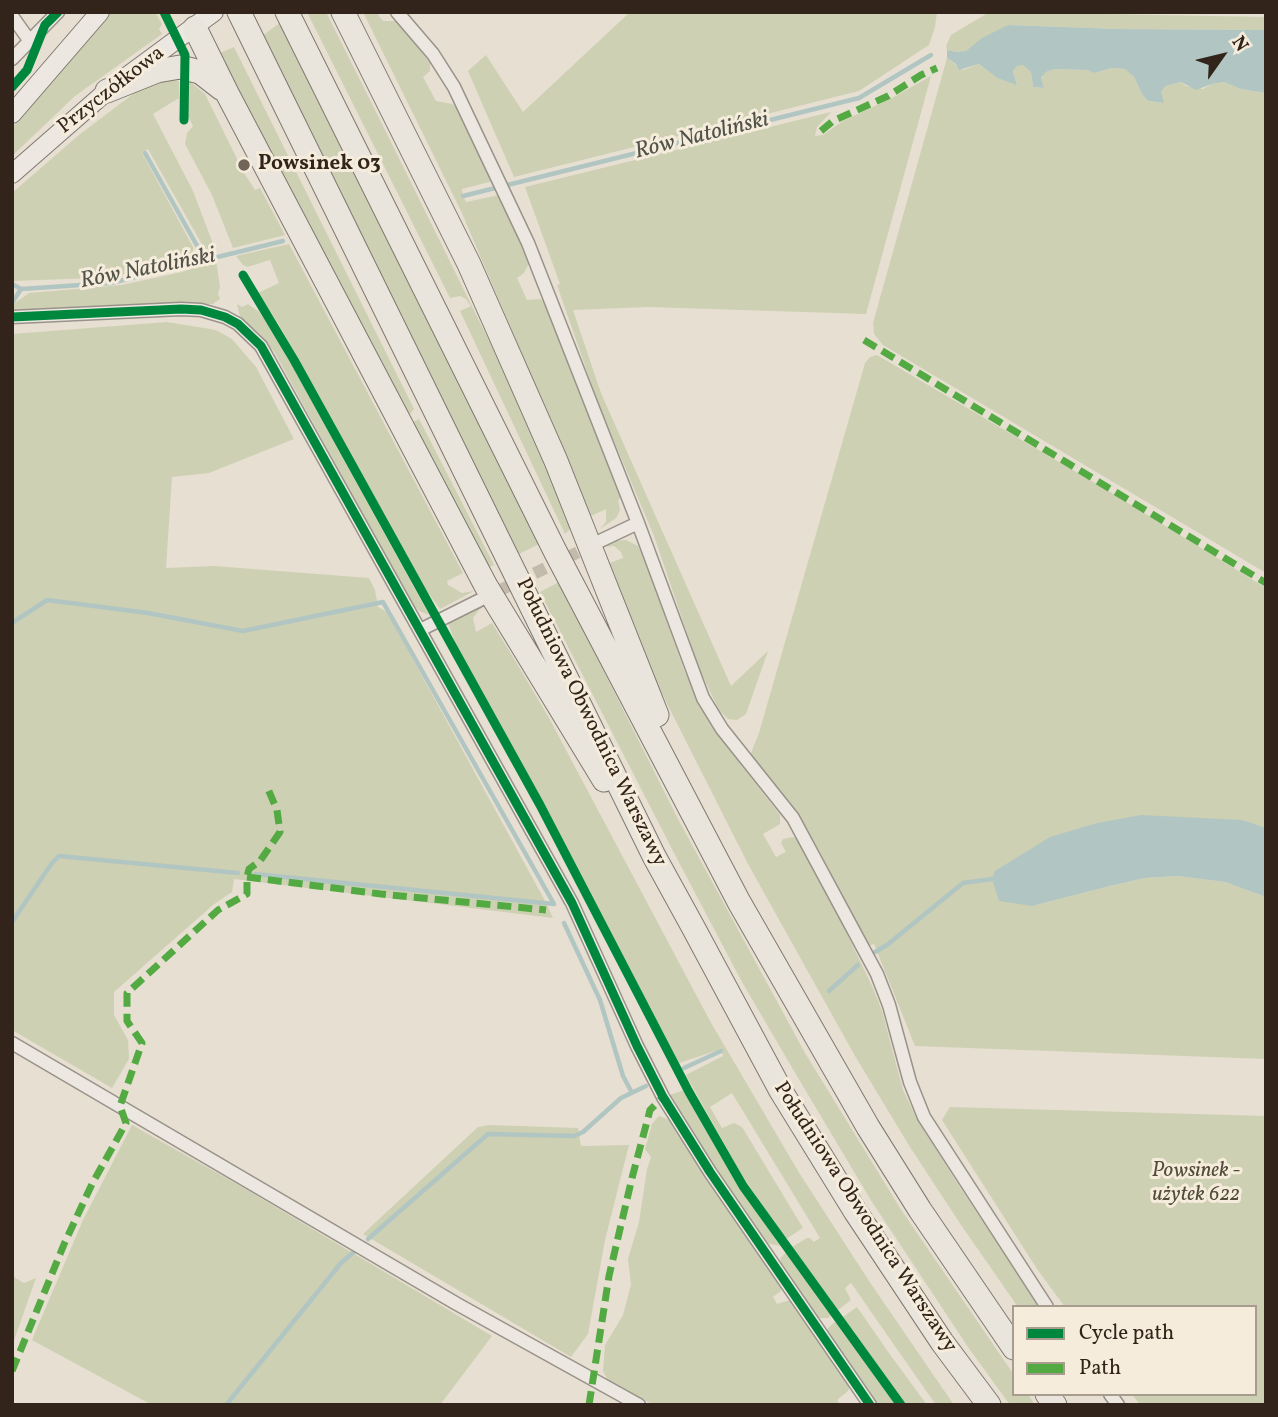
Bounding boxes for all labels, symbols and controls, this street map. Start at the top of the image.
north arrow [1187,21,1257,91]
text: N [1225,31,1254,57]
street label: Przyczółkowa [54,41,170,141]
water label: Rów Natoliński [632,107,772,167]
place label: Powsinek 03 [258,152,381,178]
marker: Powsinek 03 [236,157,252,173]
water label: Rów Natoliński [78,243,218,297]
street label: Południowa Obwodnica Warszawy [509,575,671,871]
street label: Południowa Obwodnica Warszawy [767,1078,961,1358]
park label: Powsinek - użytek 622 [1152,1159,1240,1209]
legend [1012,1305,1257,1396]
text: Cycle path [1079,1319,1174,1348]
text: Path [1079,1354,1121,1383]

